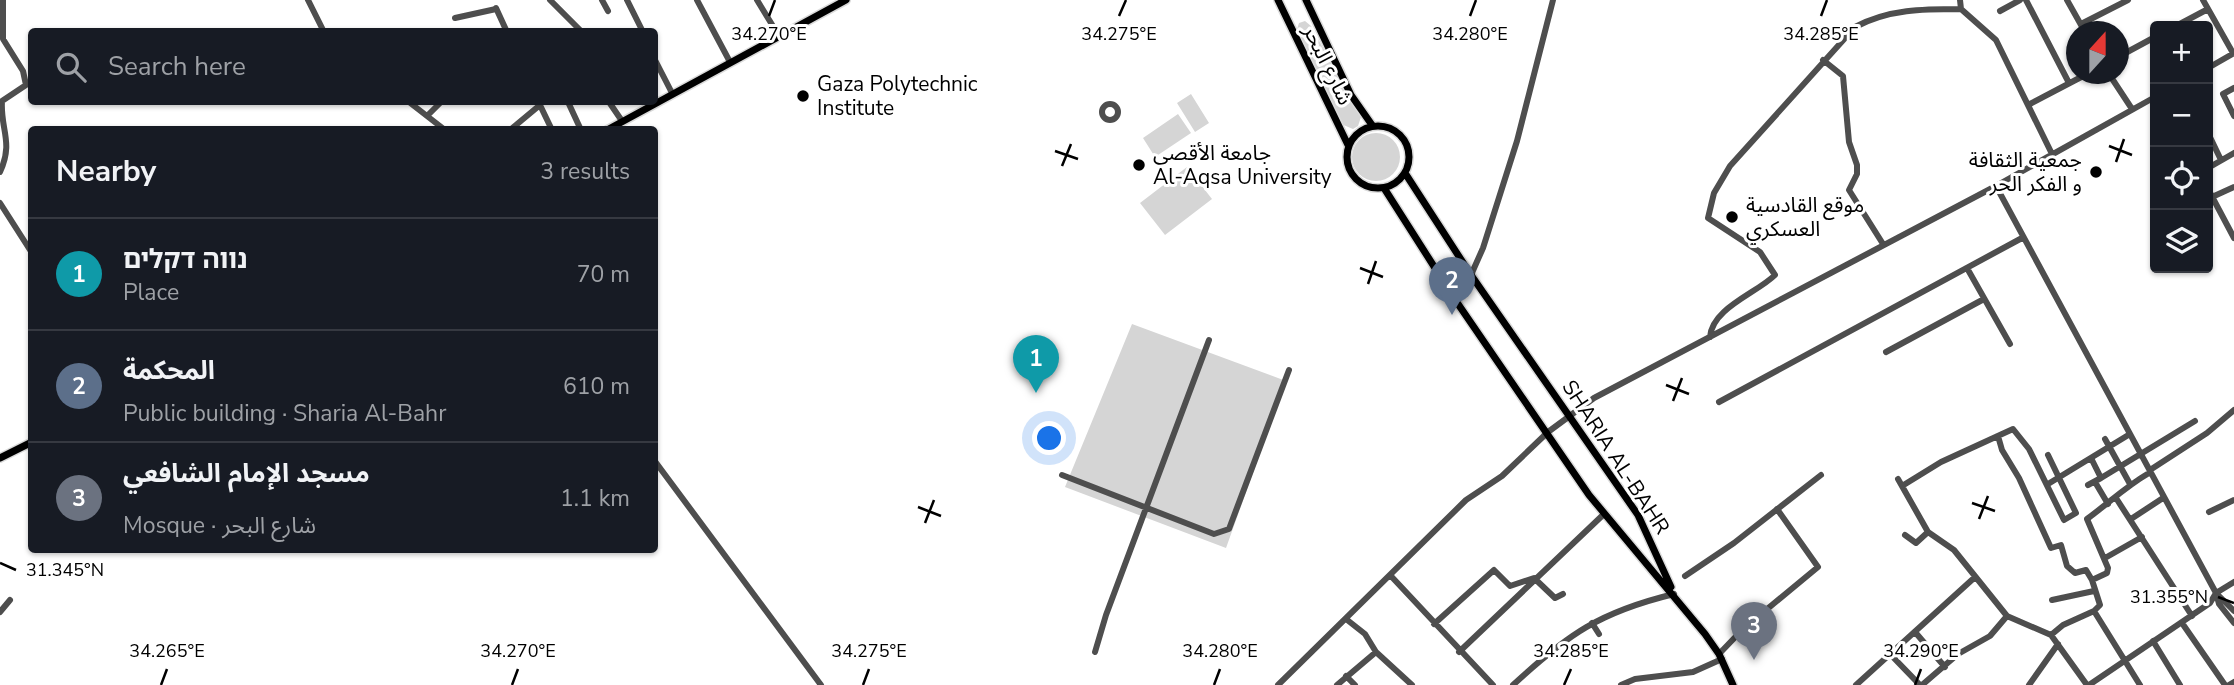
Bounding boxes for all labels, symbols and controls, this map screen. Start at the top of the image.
street label: شارع البحر [1295,19,1359,110]
north arrow [2066,21,2129,84]
map controls [2150,21,2213,273]
button: + [2150,21,2213,84]
text: 34.270°E [731,22,807,46]
text: 34.275°E [1081,22,1157,46]
text: 34.280°E [1432,22,1508,46]
text: 34.285°E [1783,22,1859,46]
search box [28,28,658,105]
icon: search [52,48,90,86]
text: Search here [108,49,246,84]
place label: Gaza Polytechnic Institute [817,70,978,122]
button: − [2150,84,2213,147]
marker: Gaza Polytechnic Institute [795,88,811,104]
place label: جامعة الأقصى Al-Aqsa University [1153,139,1332,191]
place label: جمعية الثقافة و الفكر الحر [1969,146,2082,198]
button: locate [2150,147,2213,210]
text: Nearby [56,151,156,192]
text: 3 results [540,156,630,187]
marker: جامعة الأقصى Al-Aqsa University [1131,157,1147,173]
marker: جمعية الثقافة و الفكر الحر [2088,164,2104,180]
place label: موقع القادسية العسكري [1746,191,1864,245]
marker: موقع القادسية العسكري [1724,209,1740,225]
button: layers [2150,210,2213,273]
text: נווה דקלים [123,242,248,277]
pin: 2 [1429,257,1475,315]
text: 1 [72,259,86,290]
text: 70 m [577,259,630,290]
text: Place [123,277,179,308]
pin: 1 [1013,335,1059,393]
text: المحكمة [123,353,215,388]
text: 2 [72,371,86,402]
text: 610 m [563,371,630,402]
street label: SHARIA AL-BAHR [1556,375,1676,539]
text: Public building · Sharia Al-Bahr [123,398,446,429]
your location [1032,421,1066,455]
text: مسجد الإمام الشافعي [123,456,370,491]
text: 3 [72,483,86,514]
text: 1.1 km [560,483,630,514]
text: Mosque · شارع البحر [123,510,316,541]
text: 31.345°N [26,558,104,582]
text: 31.355°N [2130,585,2208,609]
pin: 3 [1731,602,1777,660]
text: 34.265°E [129,639,205,663]
text: 34.270°E [480,639,556,663]
text: 34.275°E [831,639,907,663]
text: 34.280°E [1182,639,1258,663]
text: 34.285°E [1533,639,1609,663]
text: 34.290°E [1883,639,1959,663]

